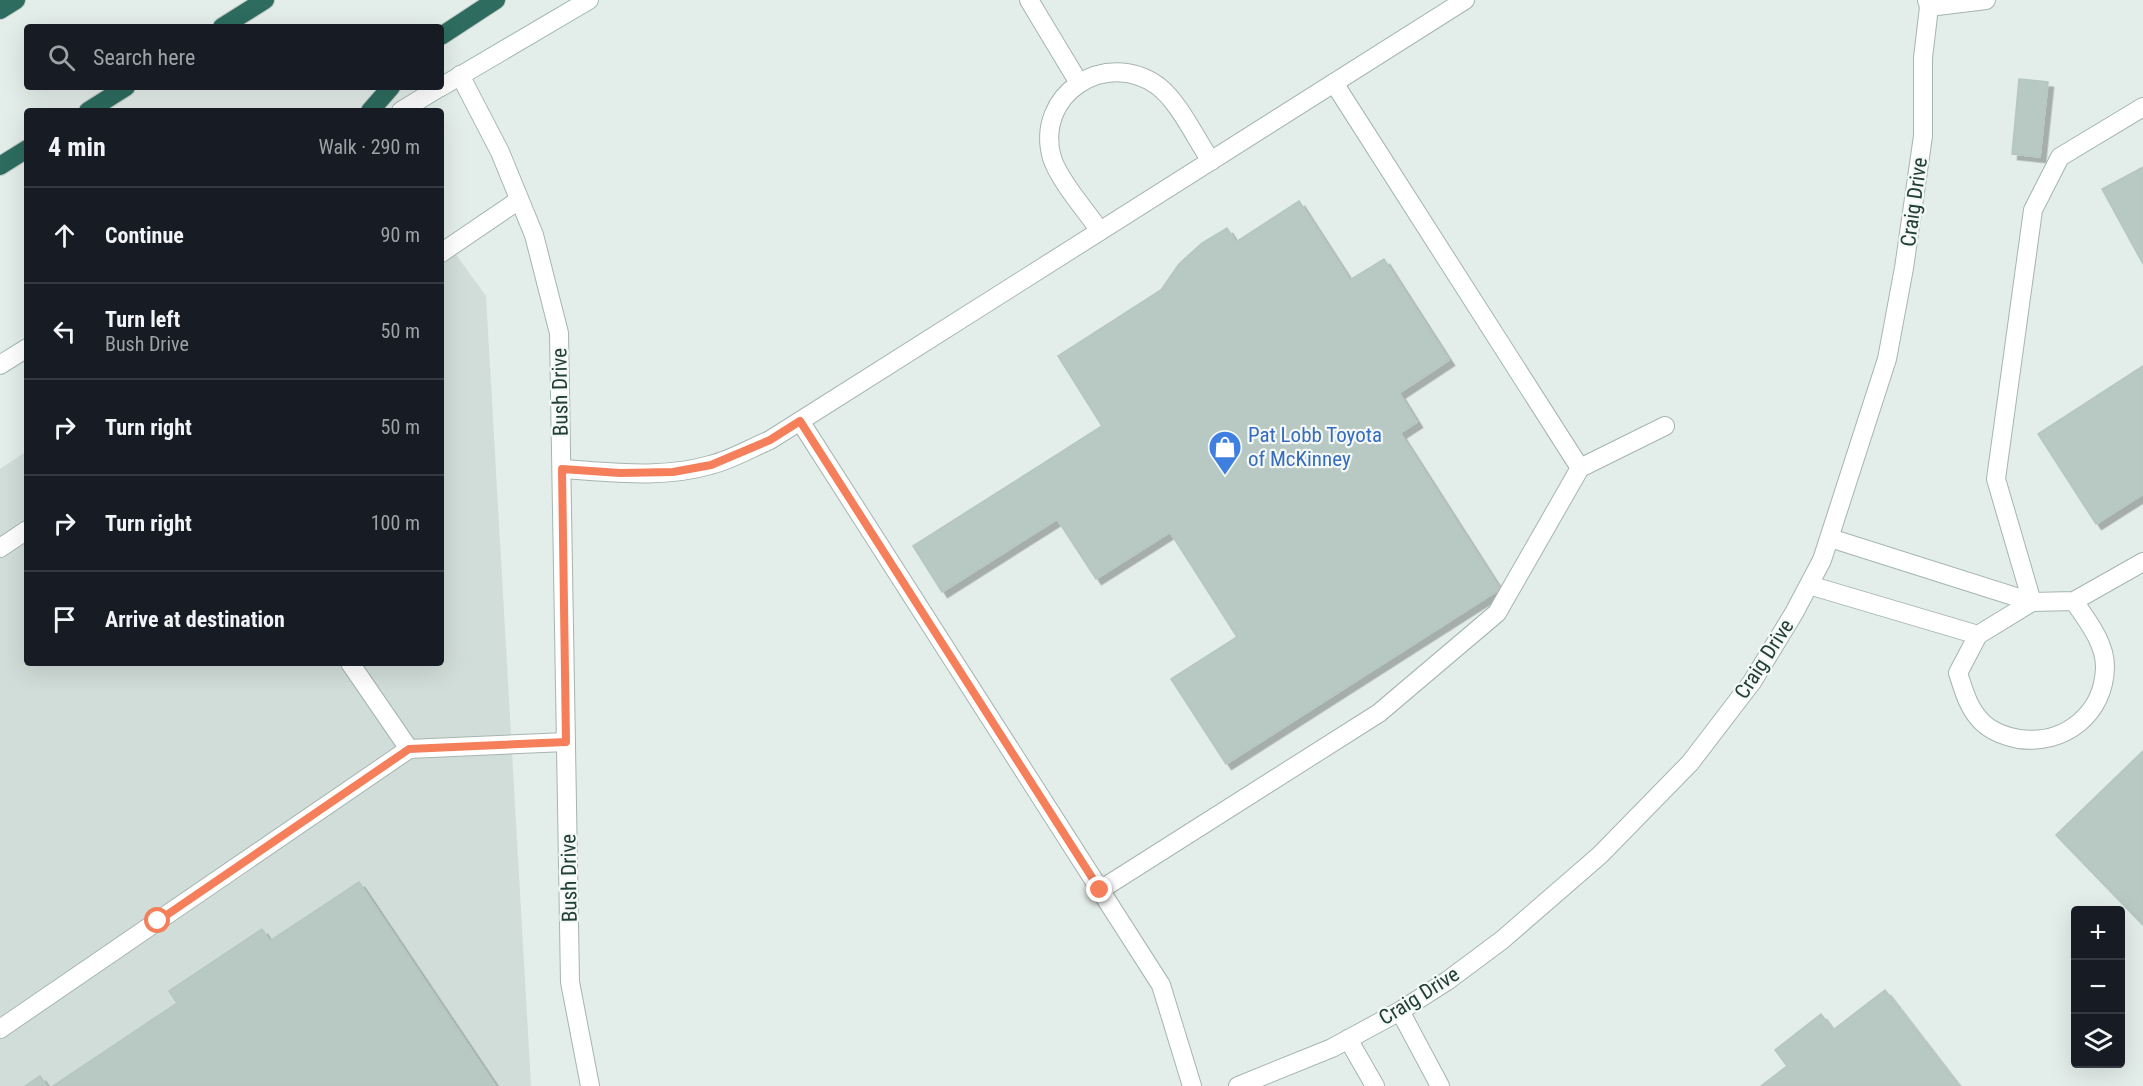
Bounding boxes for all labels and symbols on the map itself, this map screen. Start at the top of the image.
street label: Craig Drive [1896,156,1932,248]
street label: Bush Drive [547,348,573,436]
place label: Pat Lobb Toyota of McKinney [1248,423,1382,471]
shop icon: Pat Lobb Toyota of McKinney [1207,429,1243,476]
street label: Craig Drive [1729,615,1799,703]
street label: Bush Drive [556,834,582,922]
route end [1086,876,1112,902]
route start [144,907,170,933]
street label: Craig Drive [1375,962,1464,1030]

